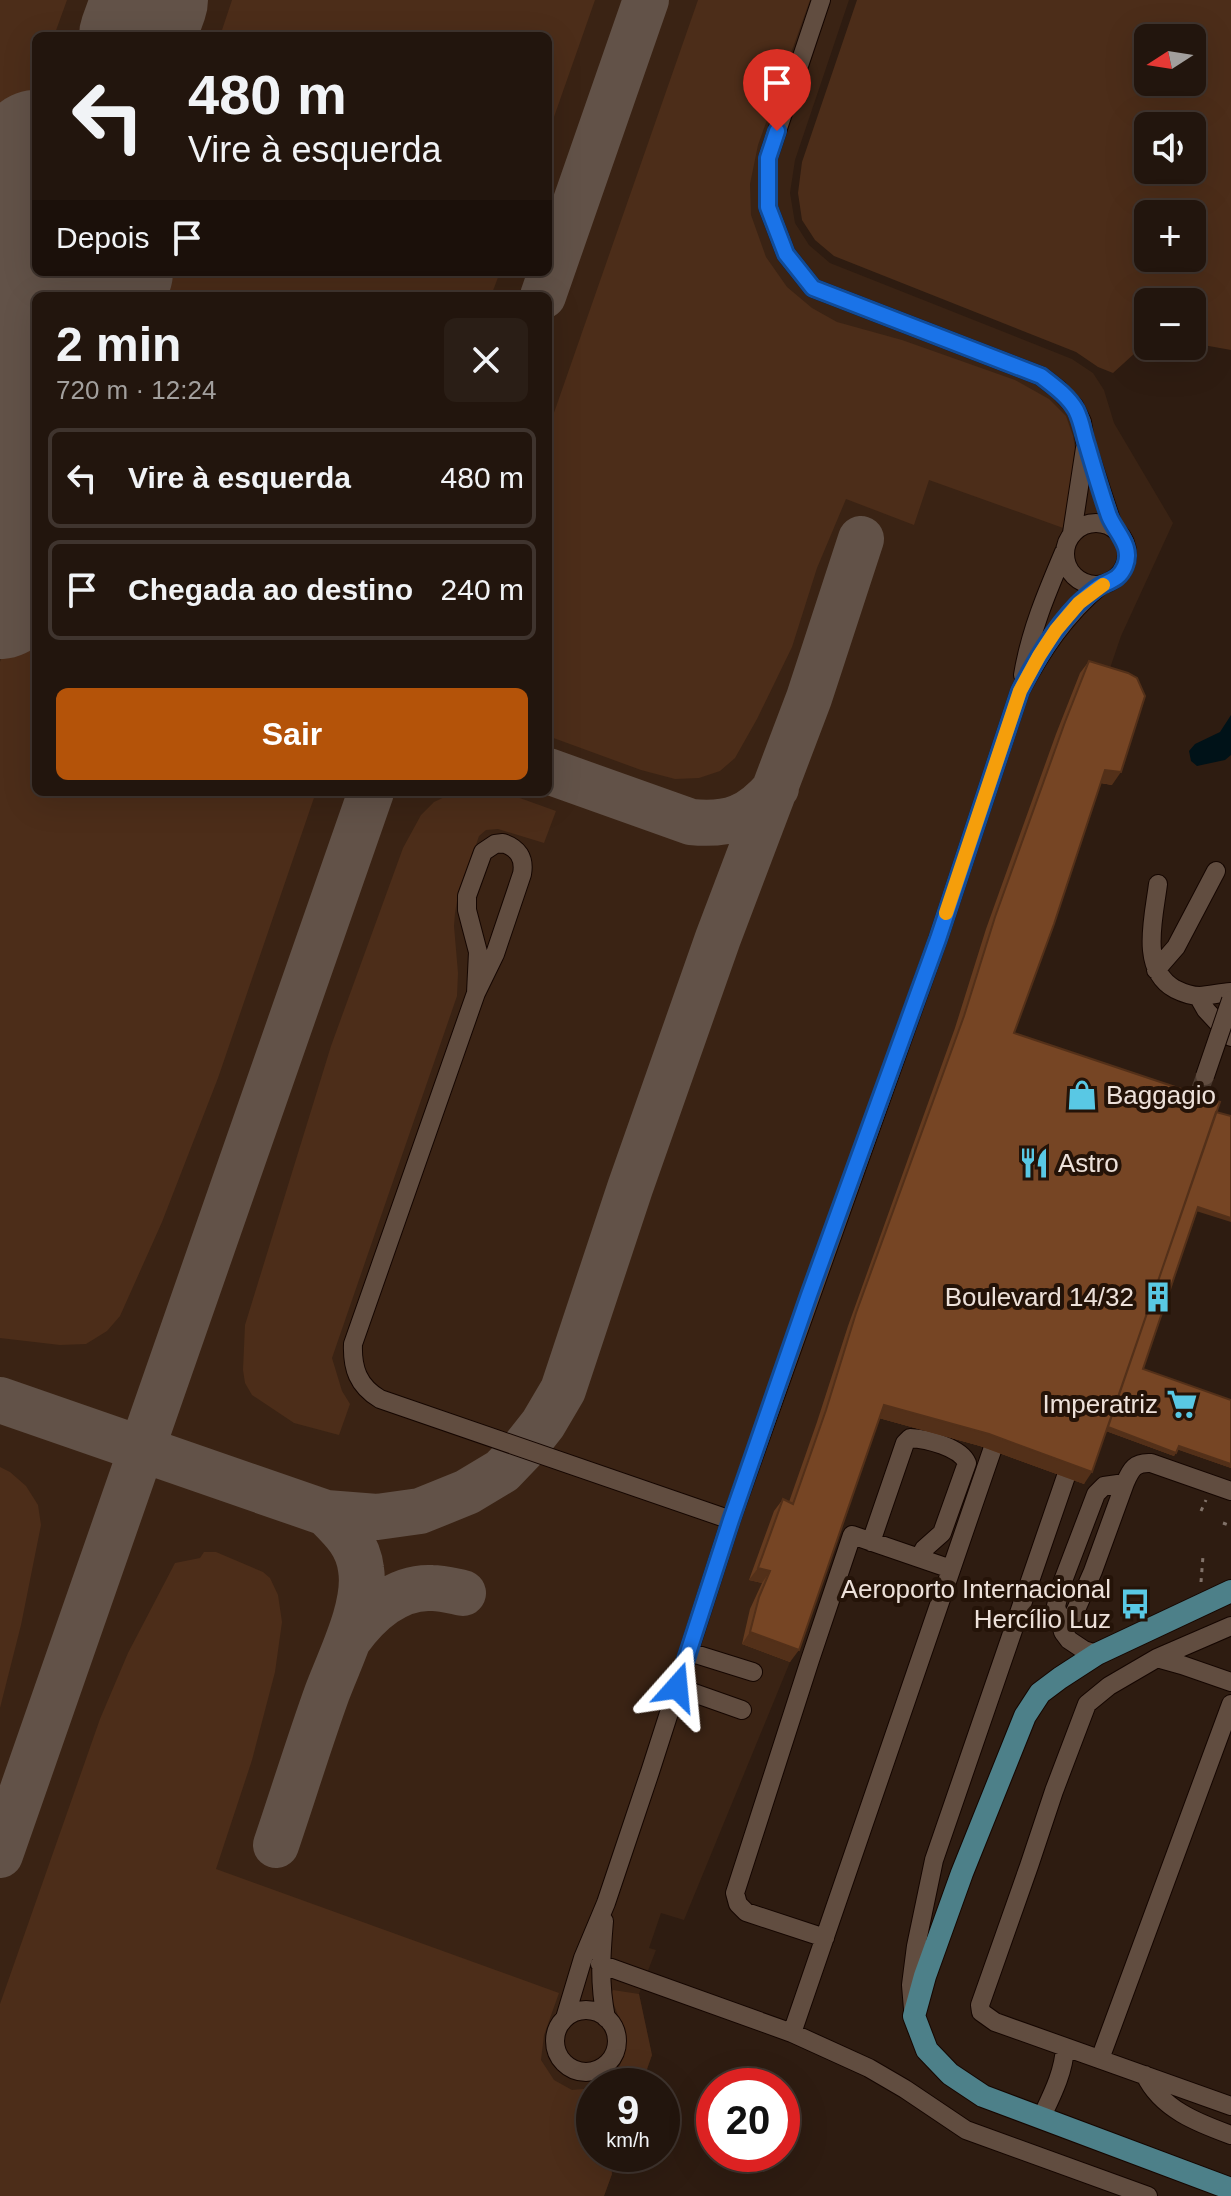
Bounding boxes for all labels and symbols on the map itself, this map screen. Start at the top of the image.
north arrow [1134,24,1206,96]
pin [743,49,811,131]
shop icon: Baggagio [1065,1078,1099,1112]
place label: Baggagio [1106,1080,1216,1110]
restaurant icon: Astro [1017,1146,1051,1180]
place label: Astro [1058,1148,1119,1178]
building icon: Boulevard 14/32 [1141,1280,1175,1314]
place label: Boulevard 14/32 [945,1282,1134,1312]
supermarket icon: Imperatriz [1165,1387,1199,1421]
place label: Imperatriz [1042,1389,1158,1419]
place label: Aeroporto Internacional Hercílio Luz [841,1574,1111,1634]
bus stop icon: Aeroporto Internacional Hercílio Luz [1118,1587,1152,1621]
position arrow [635,1645,719,1729]
speed limit sign: 20 [696,2068,800,2172]

